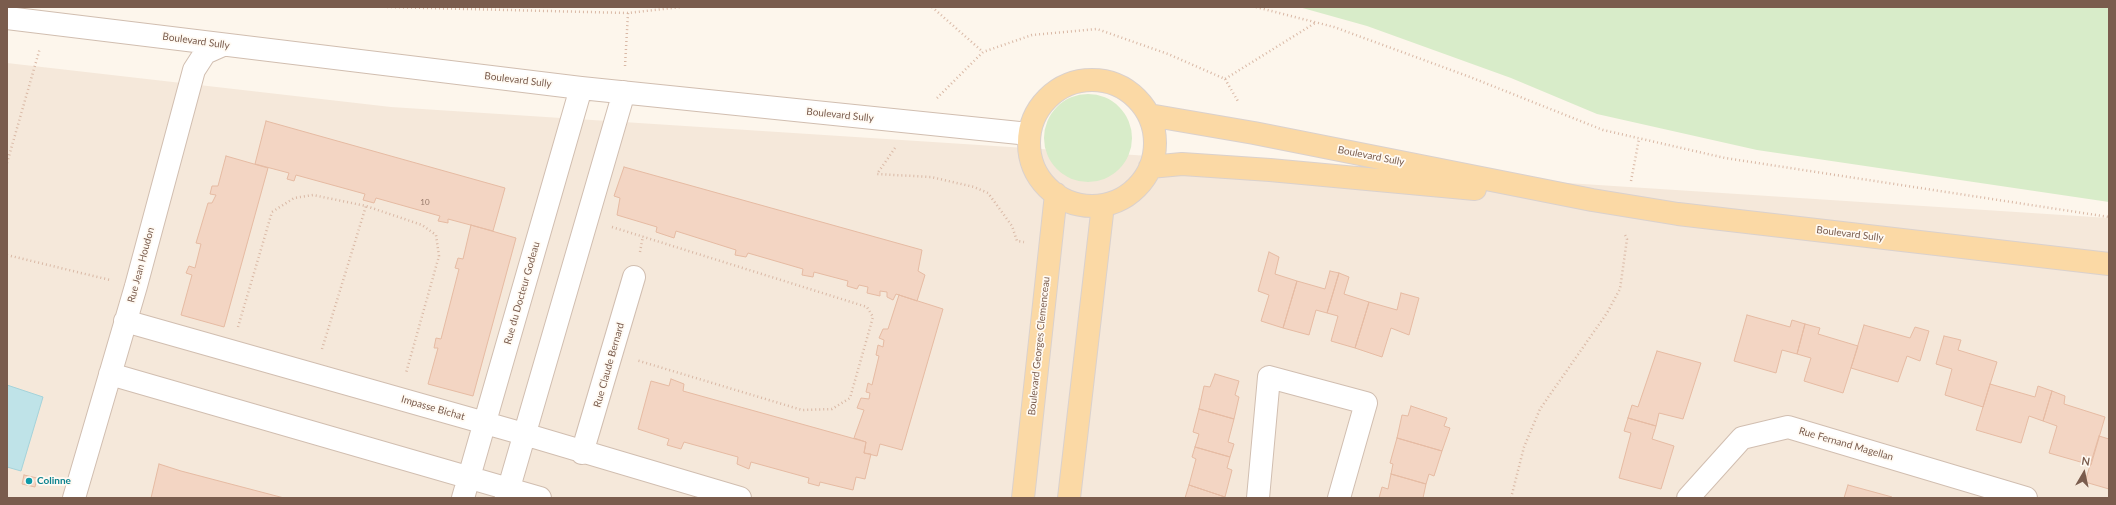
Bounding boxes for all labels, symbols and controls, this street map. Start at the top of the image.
street label: Boulevard Sully [162,30,230,52]
street label: Boulevard Sully [484,70,552,90]
street label: Boulevard Sully [806,106,874,124]
street label: Boulevard Sully [1337,144,1405,168]
house number: 10 [420,197,430,207]
street label: Boulevard Sully [1816,224,1884,244]
street label: Rue Jean Houdon [125,226,157,304]
street label: Rue du Docteur Godeau [502,240,542,346]
street label: Boulevard Georges Clemenceau [1026,276,1052,416]
street label: Rue Claude Bernard [591,321,627,409]
street label: Impasse Bichat [400,393,466,423]
street label: Rue Fernand Magellan [1797,425,1895,463]
north arrow [2064,453,2104,493]
text: N [2081,454,2091,468]
place label: Colinne [37,475,71,487]
marker: Colinne [24,476,34,486]

